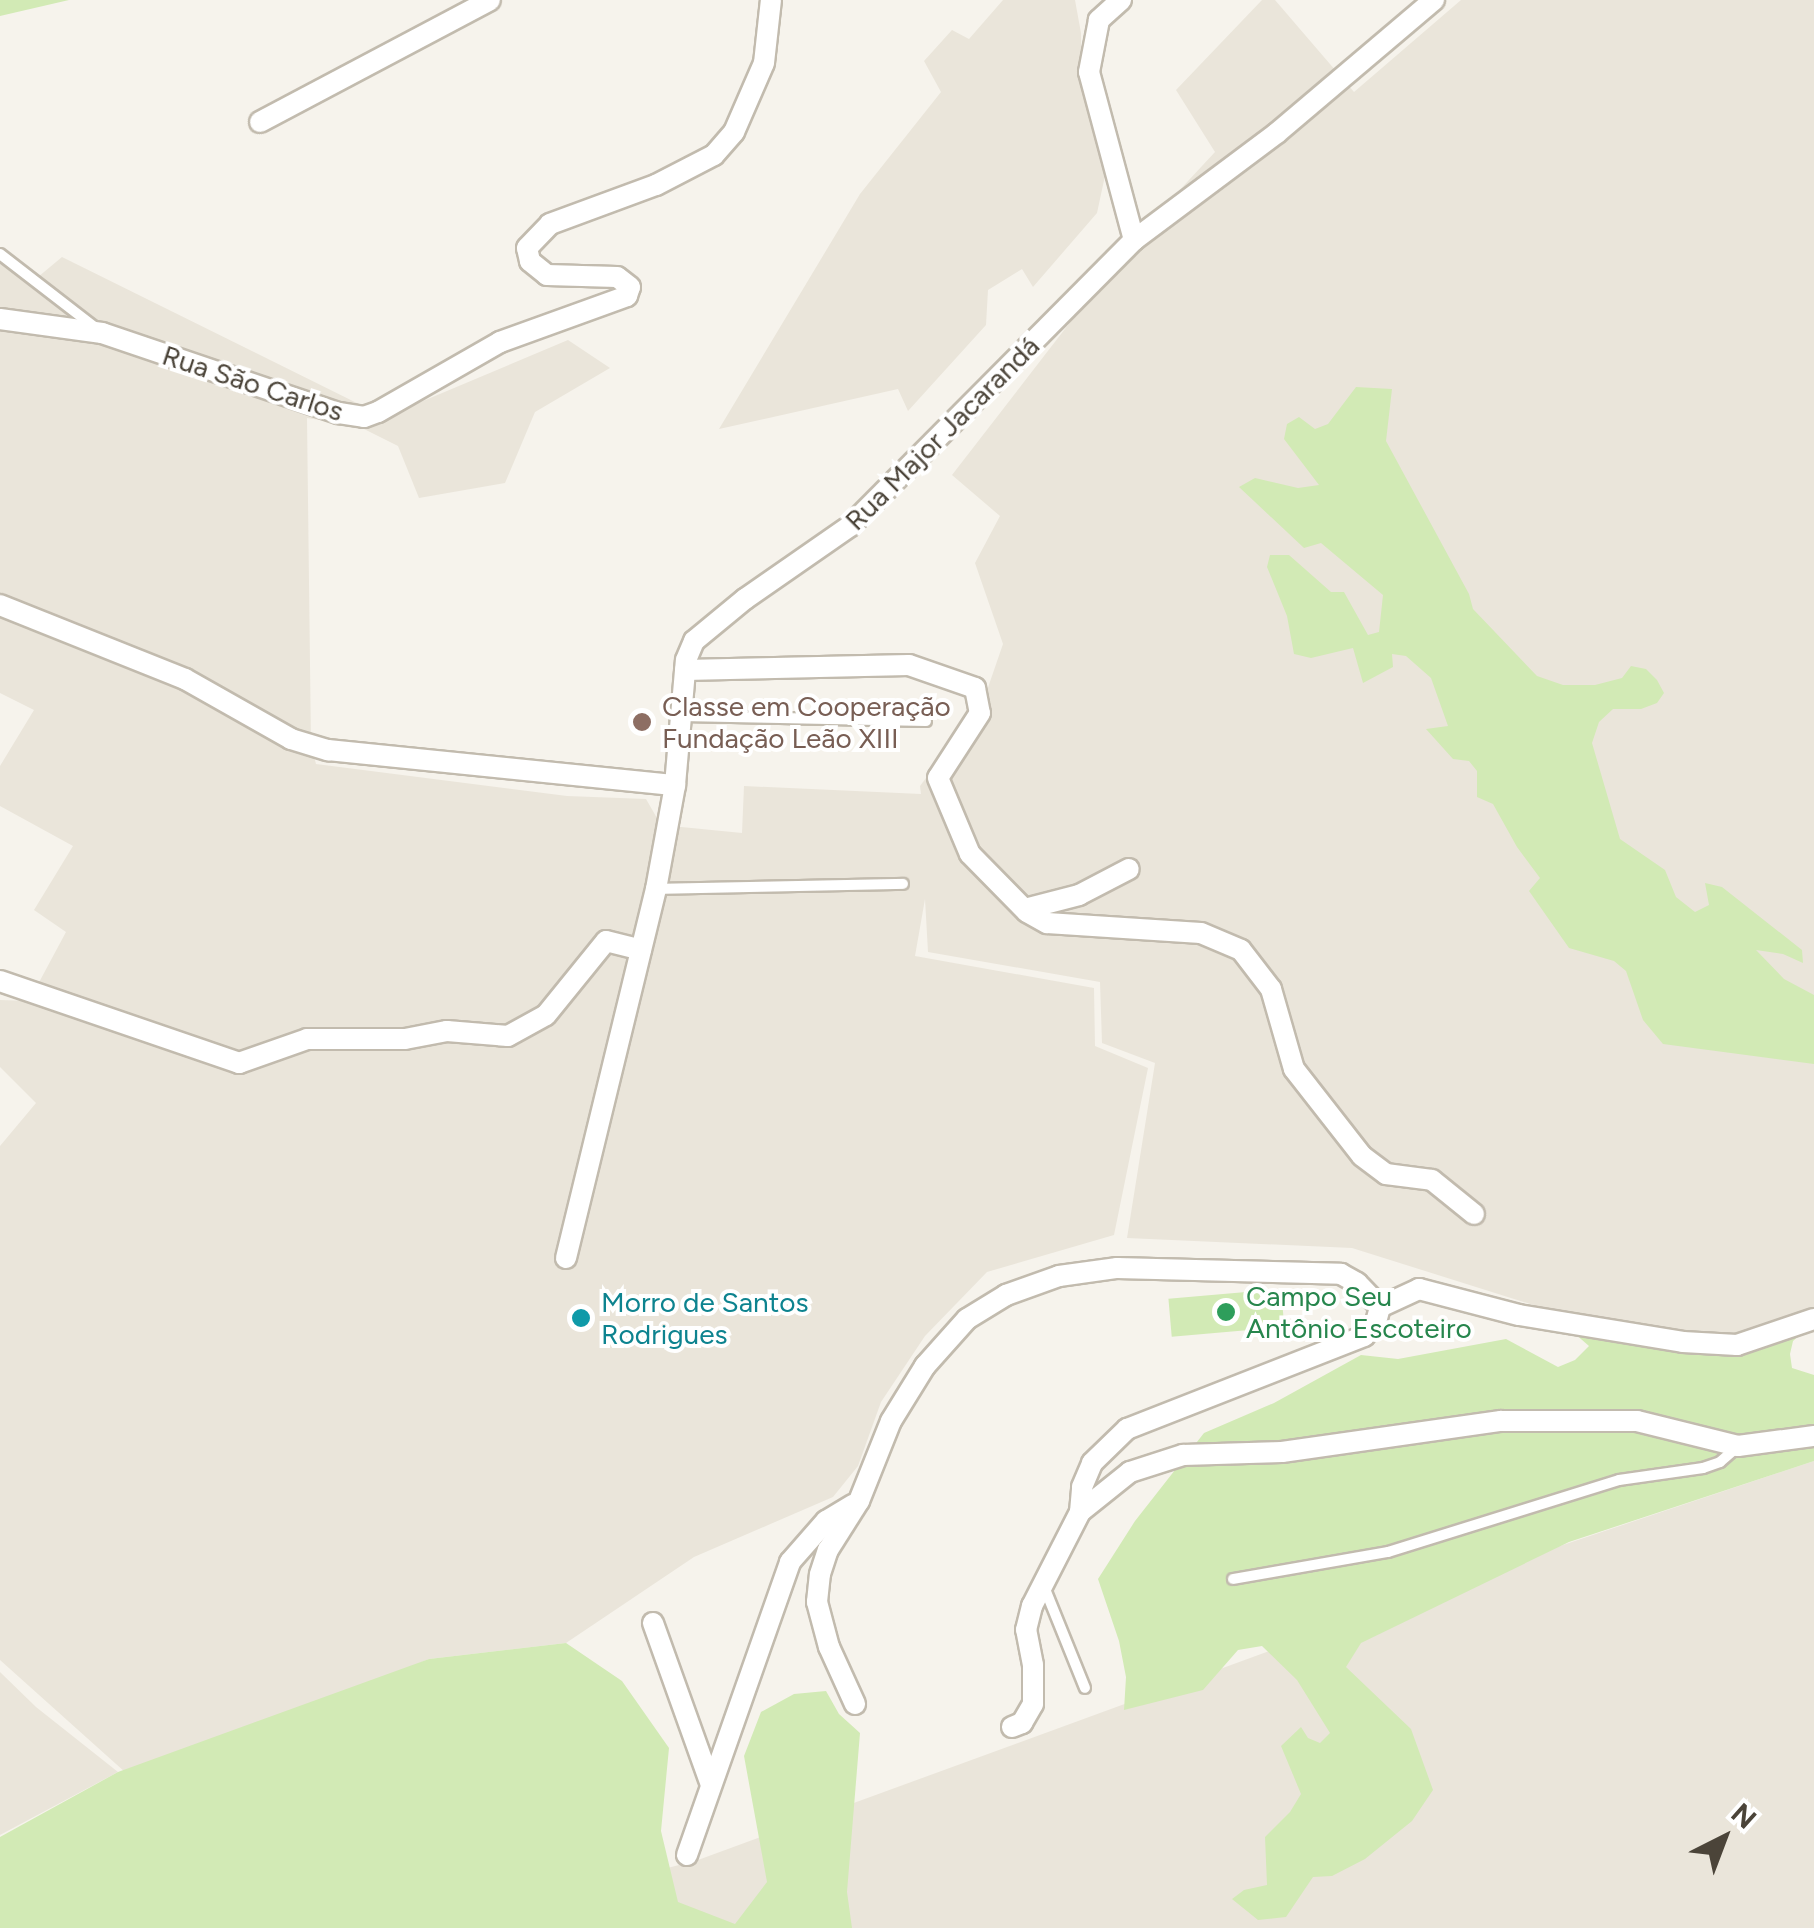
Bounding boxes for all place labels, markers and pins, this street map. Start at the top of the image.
place label: Classe em Cooperação Fundação Leão XIII [662,689,951,755]
marker: Classe em Cooperação Fundação Leão XIII [631,711,653,733]
place label: Campo Seu Antônio Escoteiro [1246,1279,1472,1345]
place label: Morro de Santos Rodrigues [601,1285,809,1351]
marker: Campo Seu Antônio Escoteiro [1215,1301,1237,1323]
marker: Morro de Santos Rodrigues [570,1307,592,1329]

